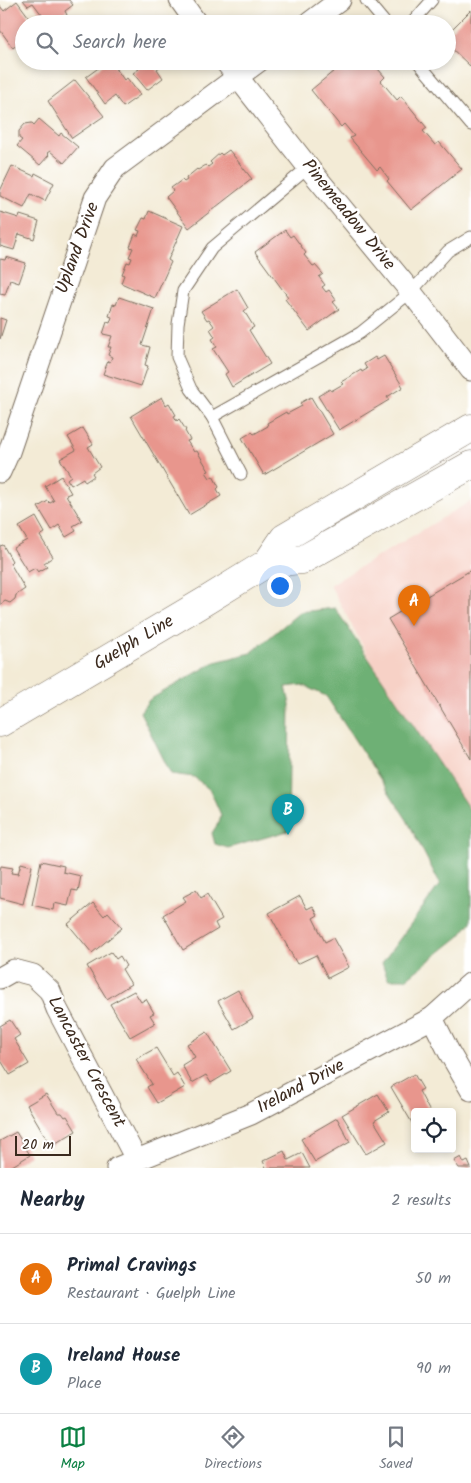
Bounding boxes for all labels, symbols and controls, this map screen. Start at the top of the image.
search box [15,15,456,70]
text: Search here [73,28,167,58]
icon: search [33,29,61,57]
street label: Pinemeadow Drive [294,153,402,277]
street label: Upland Drive [48,198,108,298]
your location [267,573,293,599]
pin: A [398,585,430,626]
street label: Guelph Line [88,608,180,678]
pin: B [272,794,304,835]
street label: Lancaster Crescent [39,991,133,1134]
street label: Ireland Drive [252,1052,350,1122]
map controls [411,1108,456,1153]
button: locate [411,1108,456,1153]
scale bar [15,1133,71,1156]
text: 20 m [22,1134,54,1156]
text: Nearby [20,1184,85,1217]
text: 2 results [391,1188,451,1213]
text: Primal Cravings [67,1251,197,1281]
text: A [31,1266,41,1291]
text: 50 m [415,1266,451,1291]
text: Restaurant · Guelph Line [67,1281,235,1306]
text: Ireland House [67,1341,180,1371]
text: B [31,1356,41,1381]
text: 90 m [416,1356,451,1381]
text: Place [67,1371,101,1396]
tab: Map [59,1423,87,1475]
tab: Directions [204,1423,262,1475]
tab: Saved [379,1423,412,1475]

